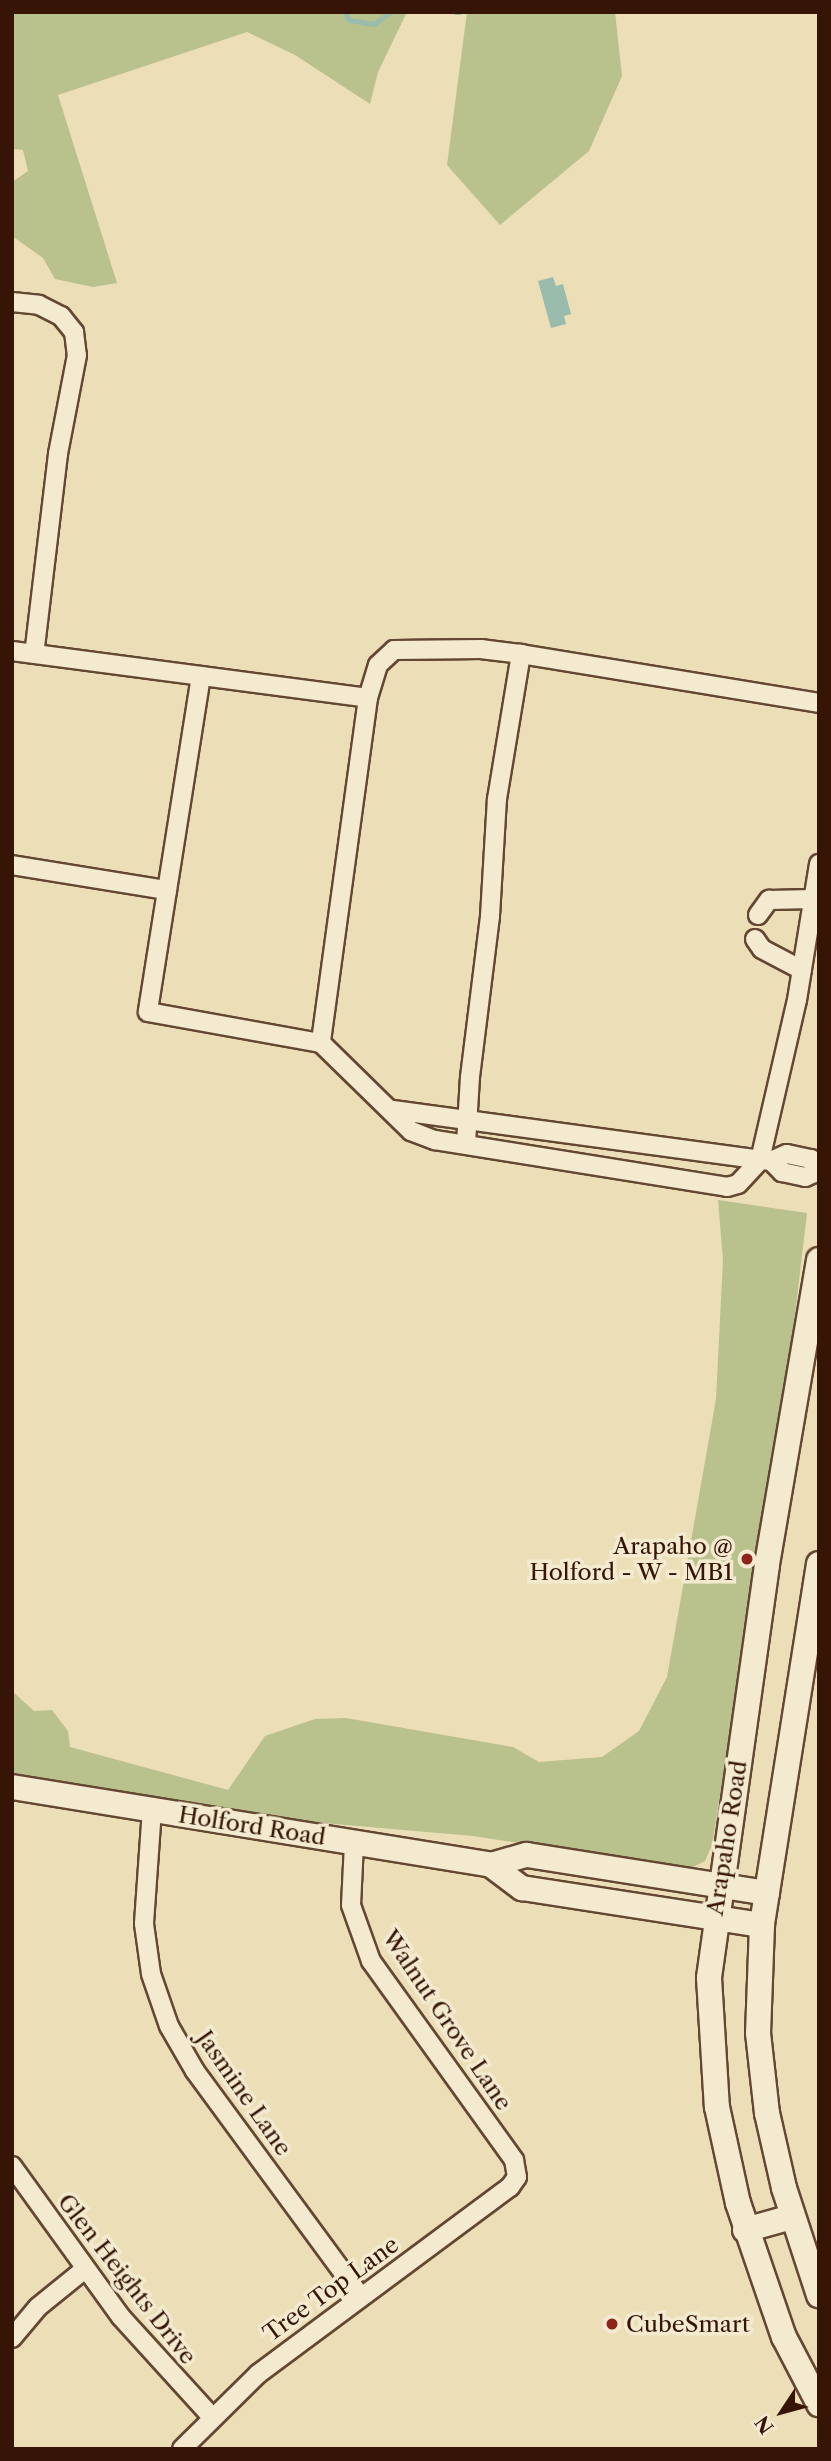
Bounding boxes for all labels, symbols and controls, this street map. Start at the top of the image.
place label: Arapaho @ Holford - W - MB1 [528,1532,733,1586]
marker: Arapaho @ Holford - W - MB1 [739,1551,755,1567]
street label: Arapaho Road [701,1759,753,1917]
street label: Holford Road [176,1801,328,1851]
street label: Walnut Grove Lane [376,1925,518,2115]
street label: Jasmine Lane [191,2025,297,2161]
street label: Glen Heights Drive [52,2188,202,2370]
street label: Tree Top Lane [258,2231,404,2347]
place label: CubeSmart [626,2310,750,2338]
marker: CubeSmart [604,2316,620,2332]
north arrow [747,2377,817,2447]
text: N [750,2411,779,2438]

